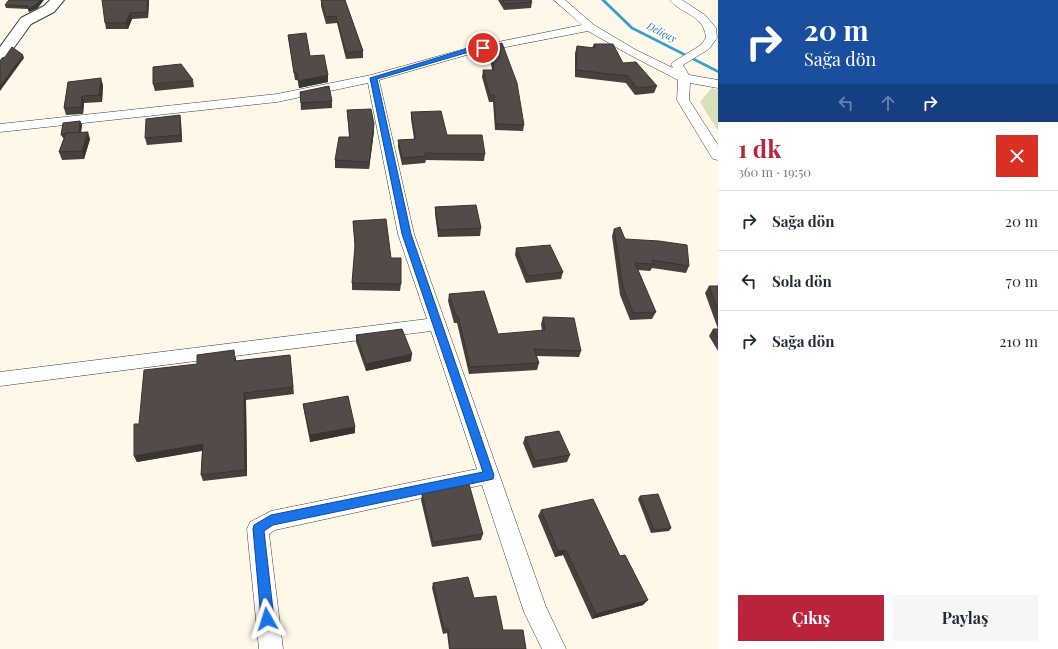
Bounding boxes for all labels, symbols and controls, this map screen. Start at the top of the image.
text: 20 m [804,11,869,48]
icon: right [738,16,790,68]
water label: Deliçay [644,18,679,46]
pin [466,31,500,65]
icon: arrive [472,37,494,59]
text: Sağa dön [804,47,876,71]
icon: left [835,92,857,114]
icon: ahead [877,92,899,114]
icon: right [919,92,941,114]
text: 1 dk [738,132,781,164]
button: close [996,135,1038,177]
text: 360 m · 19:50 [738,163,811,180]
icon: right [738,210,760,232]
text: Sağa dön [772,211,835,231]
text: 20 m [1005,211,1038,231]
icon: left [738,270,760,292]
text: Sola dön [772,271,832,291]
text: 70 m [1006,271,1038,291]
icon: right [738,330,760,352]
text: Sağa dön [772,331,835,351]
text: 210 m [999,331,1038,351]
button: Çıkış [738,595,884,641]
button: Paylaş [892,595,1038,641]
position arrow [246,598,288,640]

